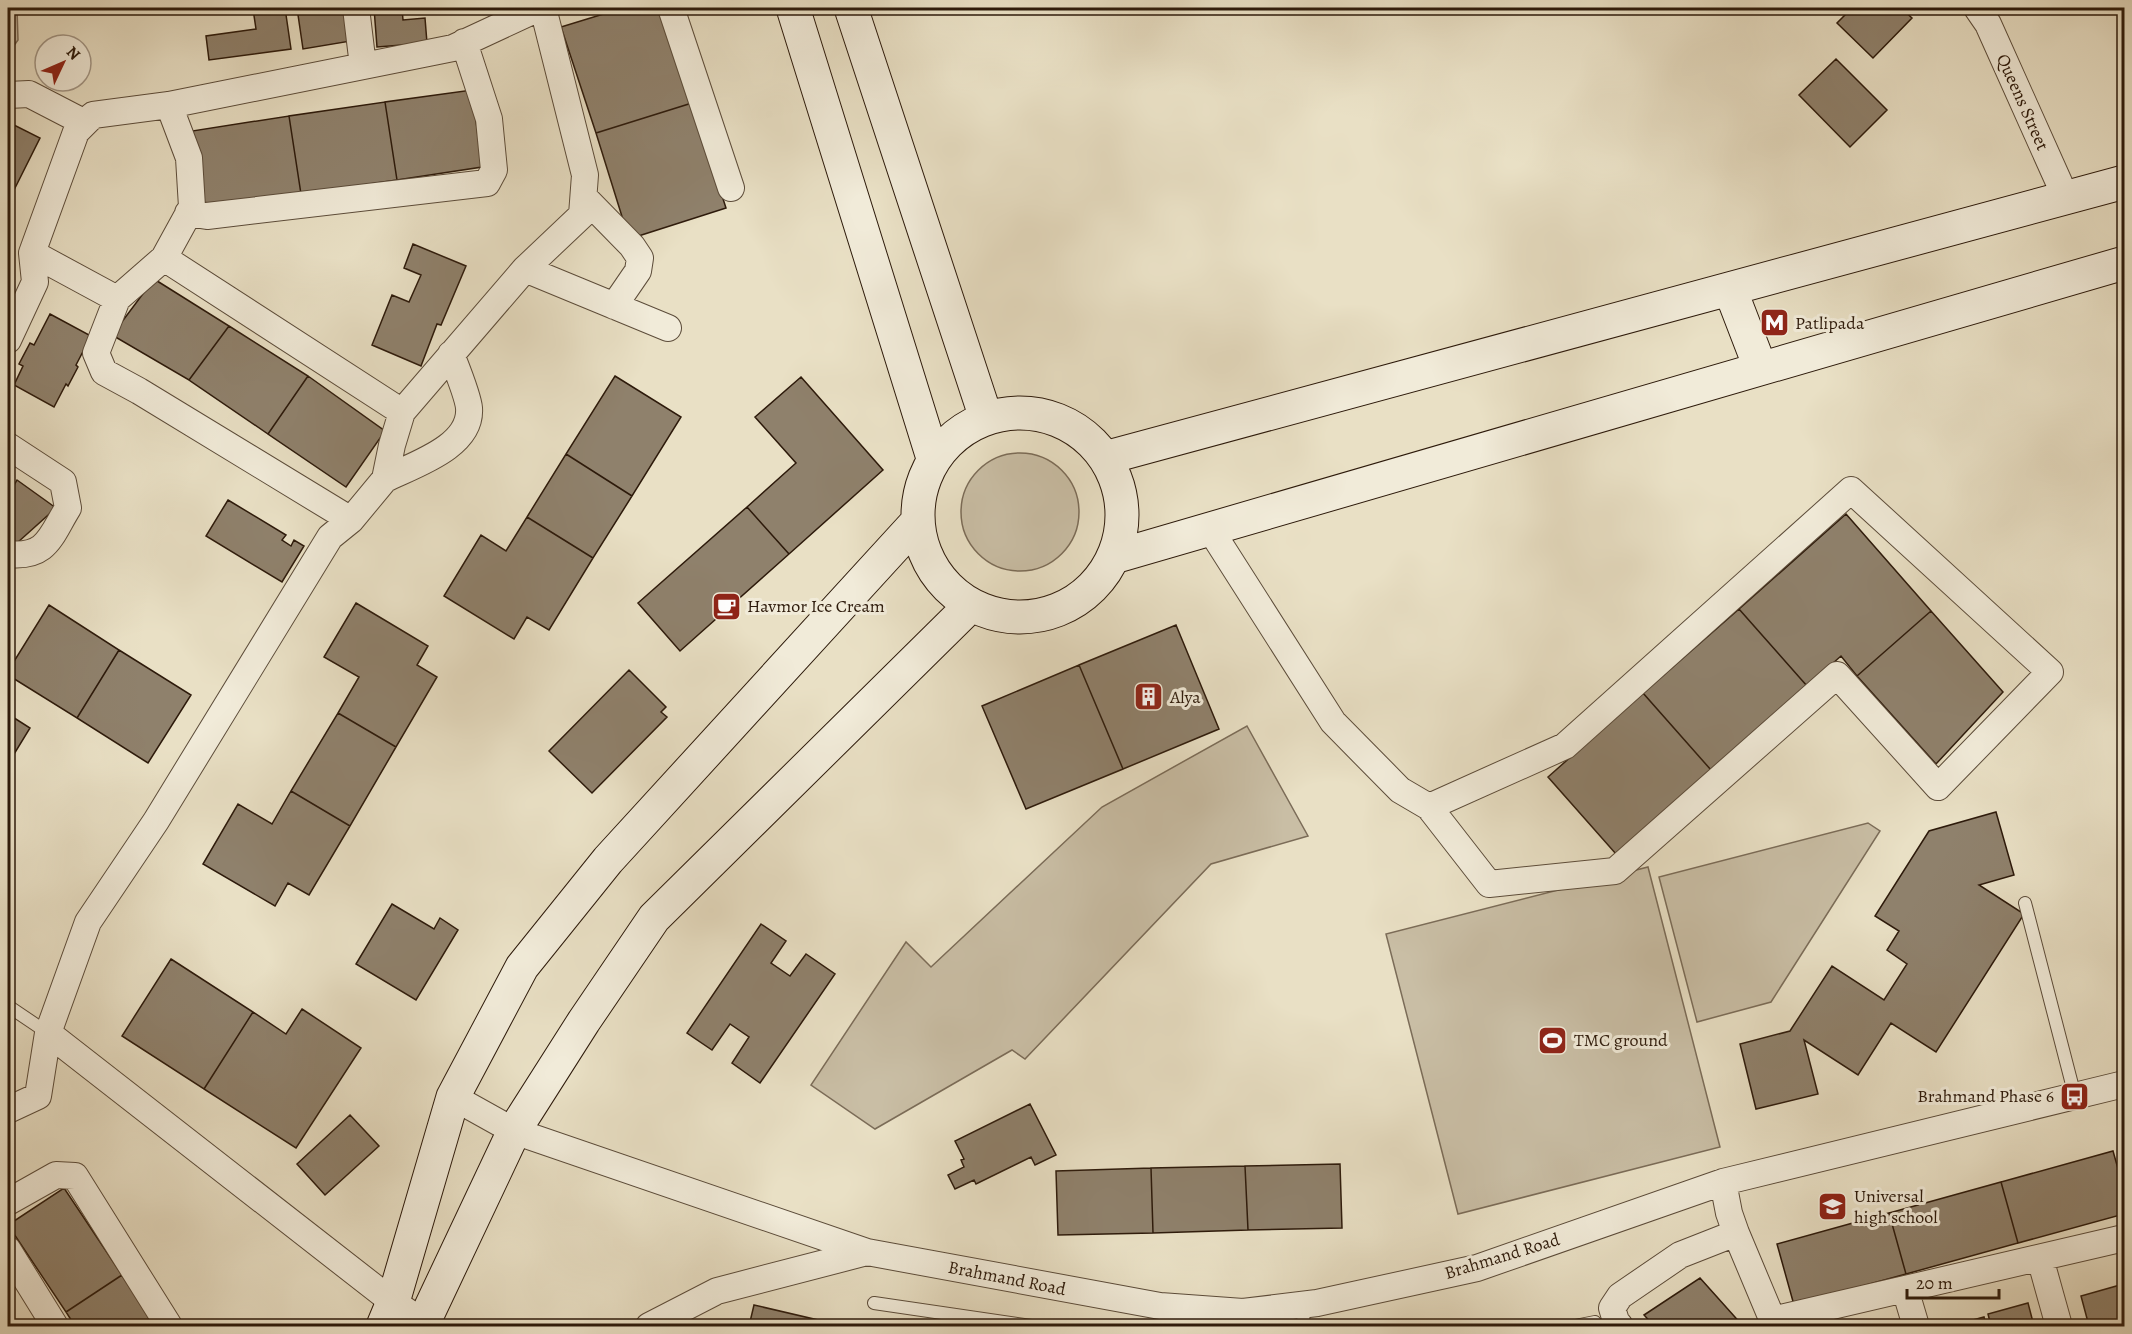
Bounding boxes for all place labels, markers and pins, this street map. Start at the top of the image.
metro station icon: Patlipada [1758,307,1790,339]
place label: Patlipada [1795,311,1865,335]
cafe icon: Havmor Ice Cream [710,590,742,622]
place label: Havmor Ice Cream [747,594,885,618]
building icon: Alya [1133,681,1165,713]
place label: Alya [1169,685,1201,709]
sports icon: TMC ground [1537,1024,1569,1056]
place label: TMC ground [1574,1028,1668,1052]
bus stop icon: Brahmand Phase 6 [2059,1080,2091,1112]
place label: Brahmand Phase 6 [1917,1084,2054,1108]
place label: Universal high school [1854,1184,1938,1229]
school or university icon: Universal high school [1817,1190,1849,1222]

